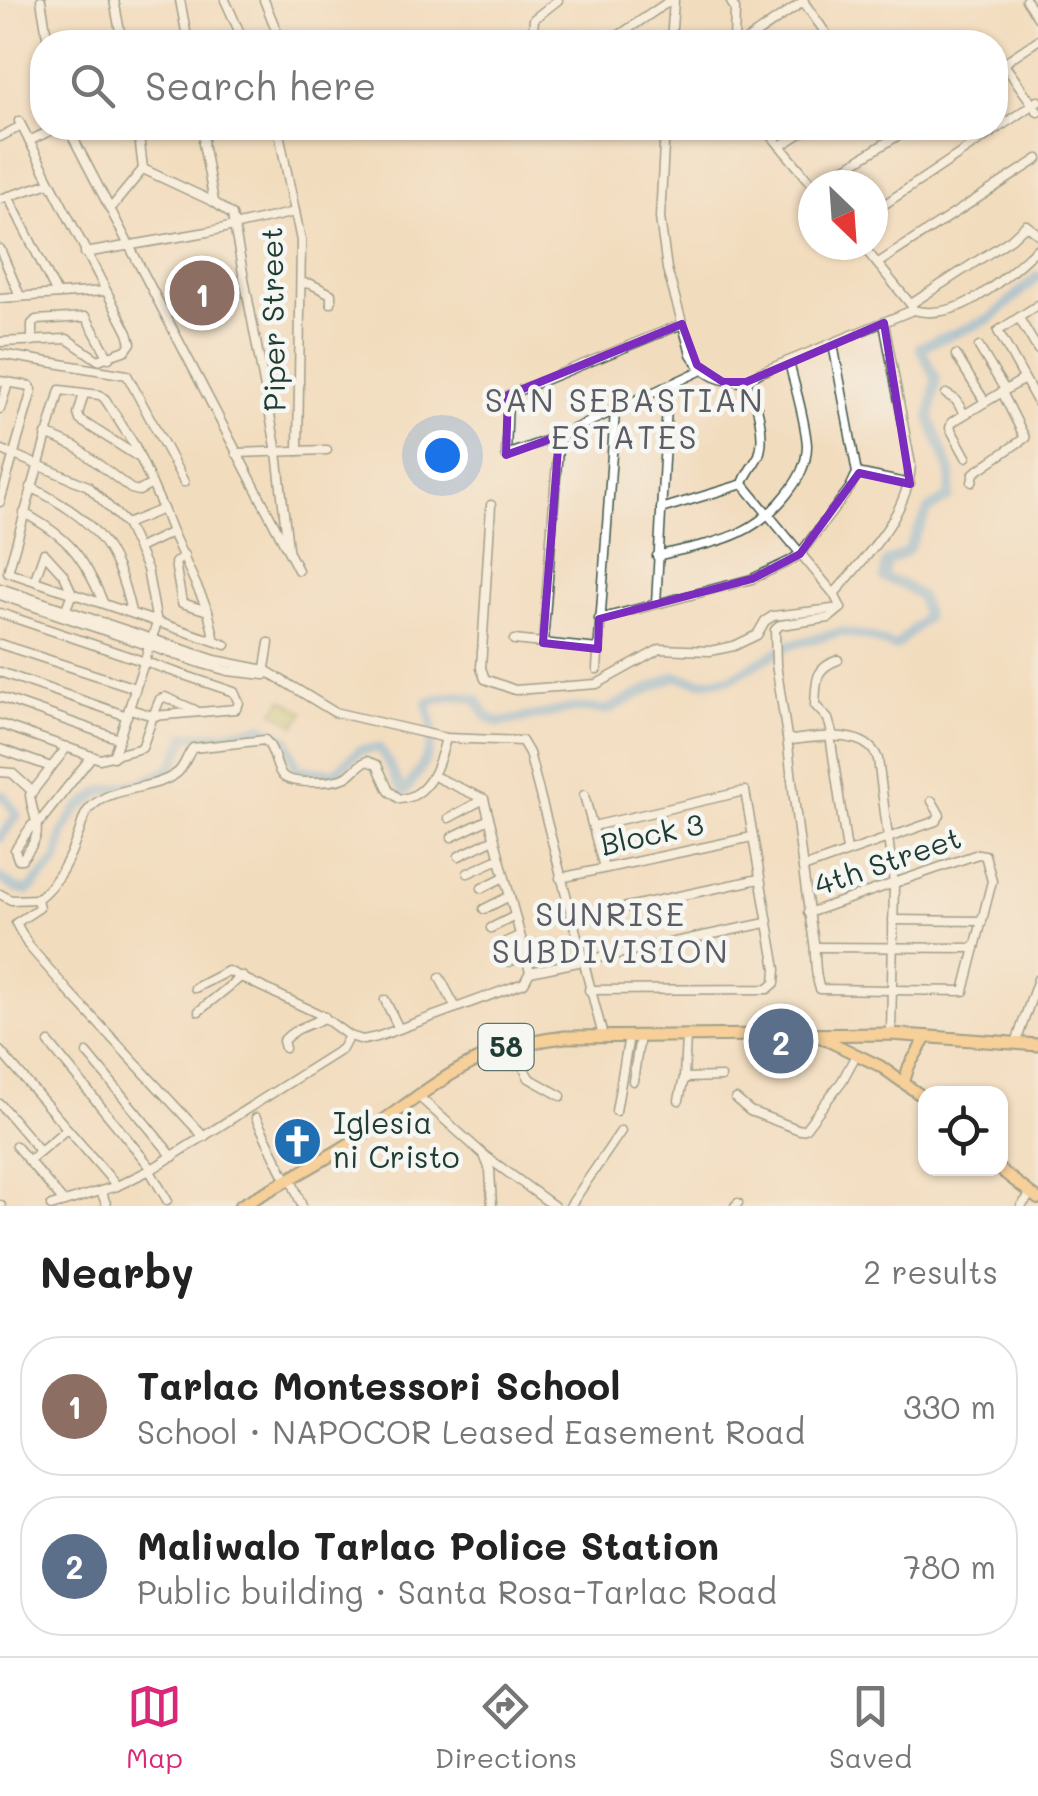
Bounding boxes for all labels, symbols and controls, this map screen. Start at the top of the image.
search box [30,30,1008,140]
icon: search [65,58,120,113]
text: Search here [145,60,376,110]
north arrow [798,170,888,260]
street label: Piper Street [250,226,294,412]
pin: 1 [170,256,234,330]
district label: SAN SEBASTIAN ESTATES [485,378,765,457]
your location [417,430,468,481]
street label: Block 3 [596,803,707,863]
street label: 4th Street [809,816,966,904]
district label: SUNRISE SUBDIVISION [492,892,730,971]
pin: 2 [748,1004,814,1078]
road number: 58 [478,1024,534,1070]
map controls [918,1086,1008,1176]
button: locate [918,1086,1008,1176]
place label: Iglesia ni Cristo [333,1102,460,1176]
church icon: Iglesia ni Cristo [272,1115,324,1167]
text: Nearby [40,1244,194,1299]
text: 2 results [863,1250,998,1292]
text: Tarlac Montessori School [137,1360,620,1410]
text: 1 [67,1385,82,1427]
text: 330 m [903,1385,996,1427]
text: School · NAPOCOR Leased Easement Road [137,1410,805,1452]
text: Maliwalo Tarlac Police Station [137,1520,719,1570]
text: 2 [66,1545,83,1587]
text: 780 m [903,1545,996,1587]
text: Public building · Santa Rosa-Tarlac Road [137,1570,777,1612]
tab: Map [126,1679,183,1775]
tab: Directions [435,1679,577,1775]
tab: Saved [829,1679,912,1775]

